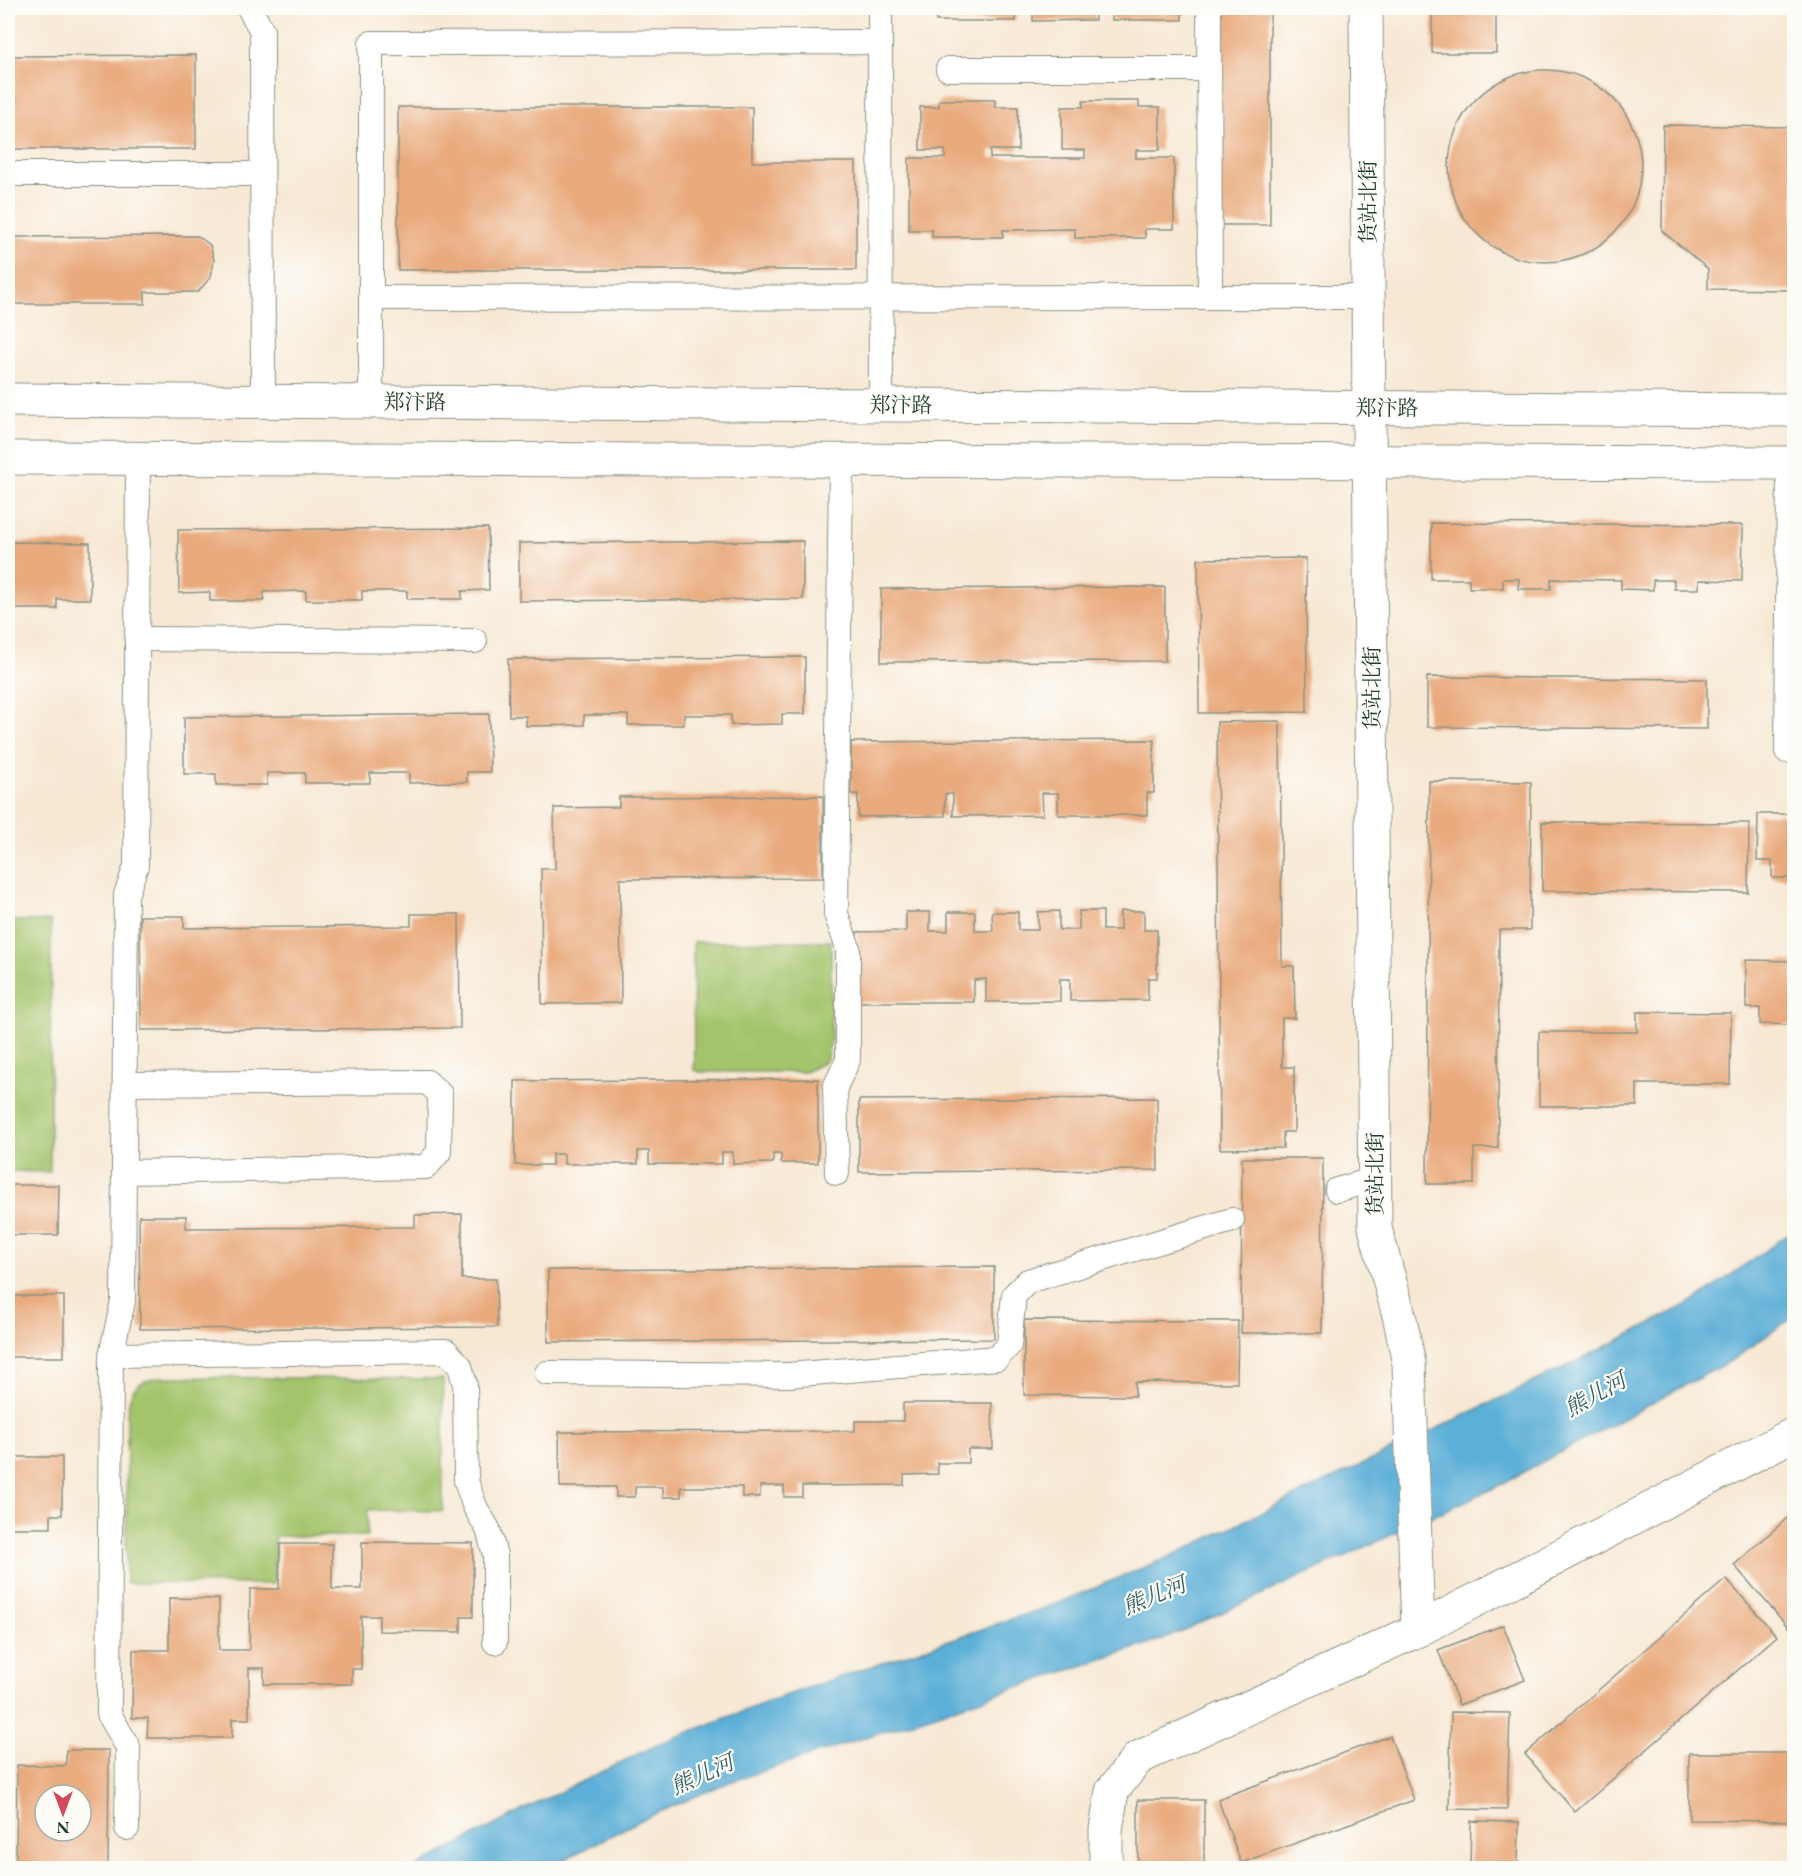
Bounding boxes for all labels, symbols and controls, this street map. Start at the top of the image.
street label: 货站北街 [1354,160,1381,244]
street label: 郑汴路 [384,388,447,415]
street label: 郑汴路 [870,391,933,418]
street label: 郑汴路 [1356,394,1419,421]
street label: 货站北街 [1358,646,1385,730]
street label: 货站北街 [1361,1132,1388,1216]
water label: 熊儿河 [1559,1364,1635,1423]
water label: 熊儿河 [1118,1568,1194,1621]
water label: 熊儿河 [666,1746,742,1801]
north arrow [33,1783,93,1843]
text: N [56,1817,69,1838]

